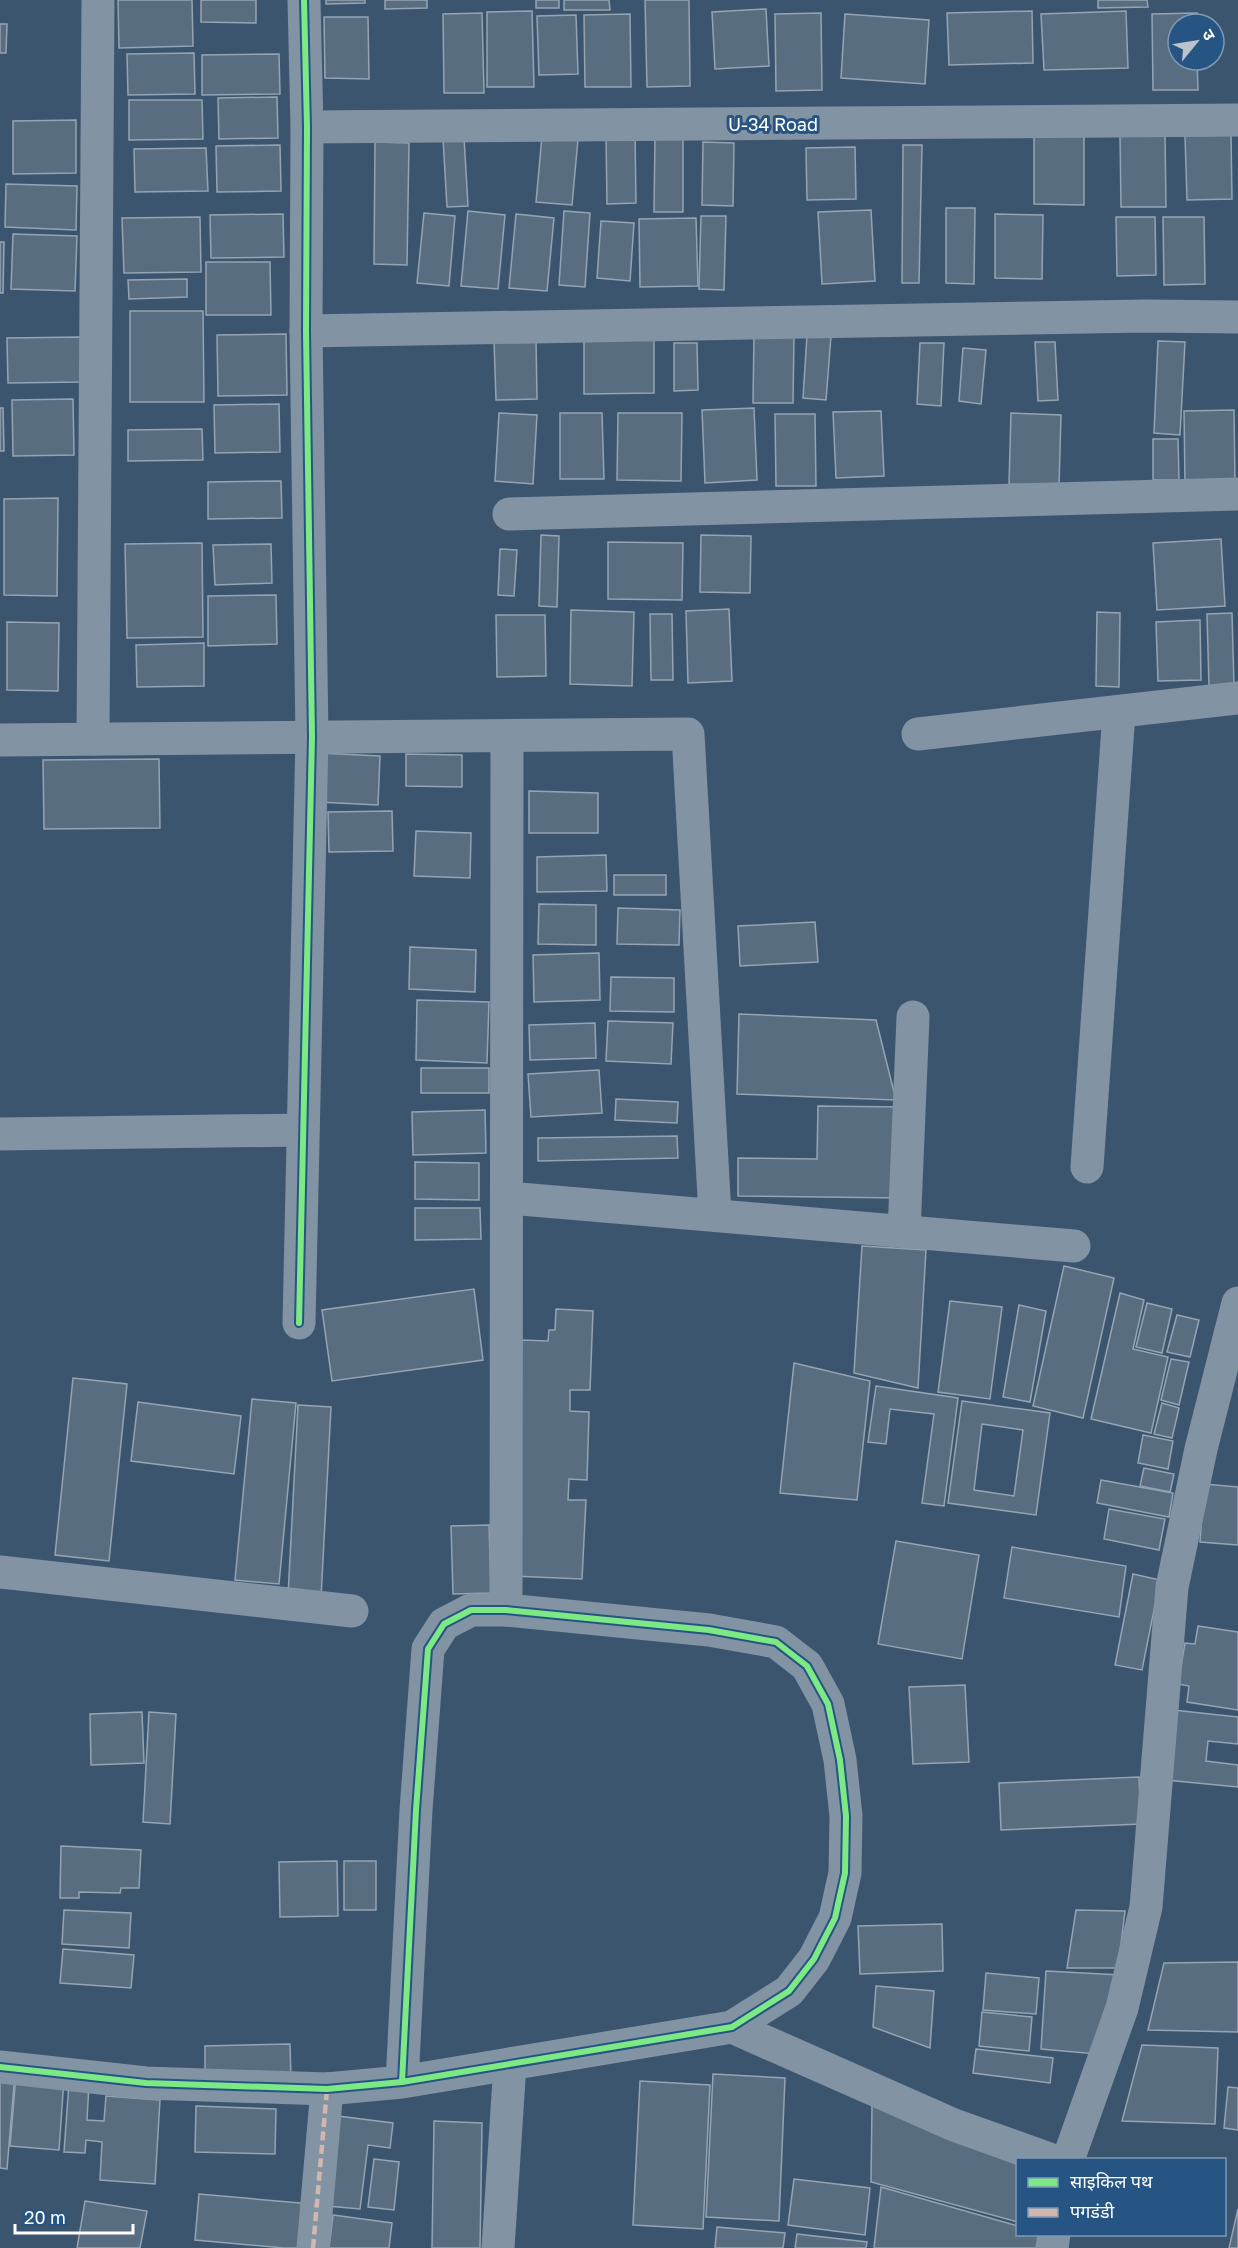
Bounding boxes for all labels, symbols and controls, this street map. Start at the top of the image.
north arrow [1166,12,1226,72]
text: उ [1198,25,1220,44]
street label: U-34 Road [728,113,818,135]
legend [1016,2158,1226,2236]
text: साइकिल पथ [1070,2170,1153,2192]
scale bar [15,2197,134,2235]
text: पगडंडी [1070,2200,1115,2222]
text: 20 m [24,2206,66,2228]

